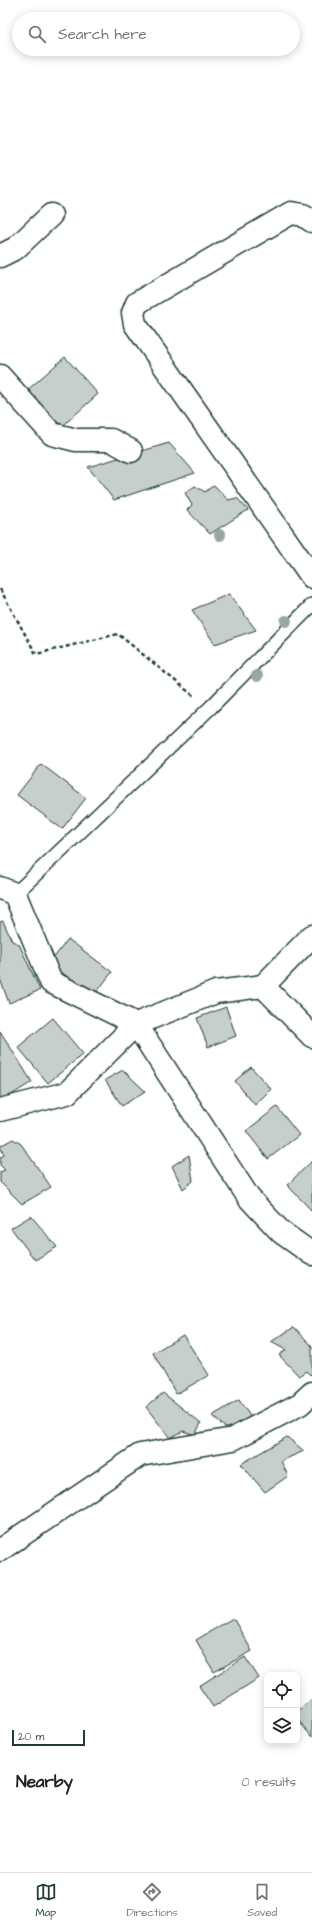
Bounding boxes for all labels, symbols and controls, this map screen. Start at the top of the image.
search box [12,12,300,56]
icon: search [26,23,48,45]
text: Search here [58,24,147,45]
map controls [264,1672,300,1744]
button: locate [264,1672,300,1708]
button: layers [264,1708,300,1744]
scale bar [12,1728,85,1747]
text: 20 m [18,1729,44,1744]
text: Nearby [16,1770,73,1794]
text: 0 results [241,1773,296,1791]
tab: Map [35,1881,57,1920]
tab: Directions [126,1881,178,1920]
tab: Saved [247,1881,277,1920]

